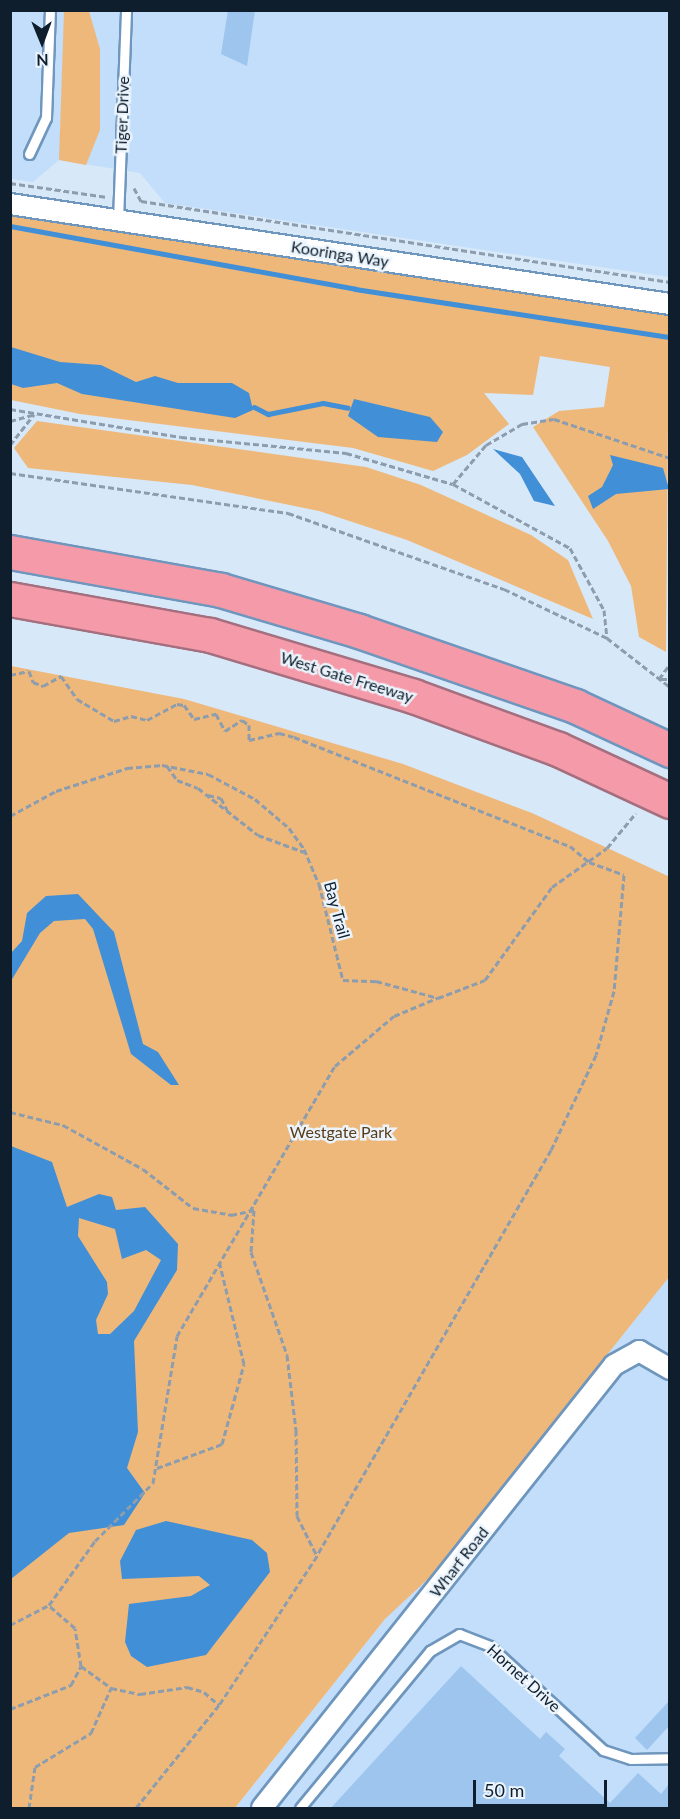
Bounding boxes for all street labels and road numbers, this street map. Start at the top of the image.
street label: Tiger Drive [111,76,133,154]
street label: Kooringa Way [290,237,390,271]
street label: West Gate Freeway [278,648,416,706]
street label: Bay Trail [320,879,354,941]
street label: Wharf Road [425,1523,493,1601]
street label: Hornet Drive [483,1640,565,1716]

